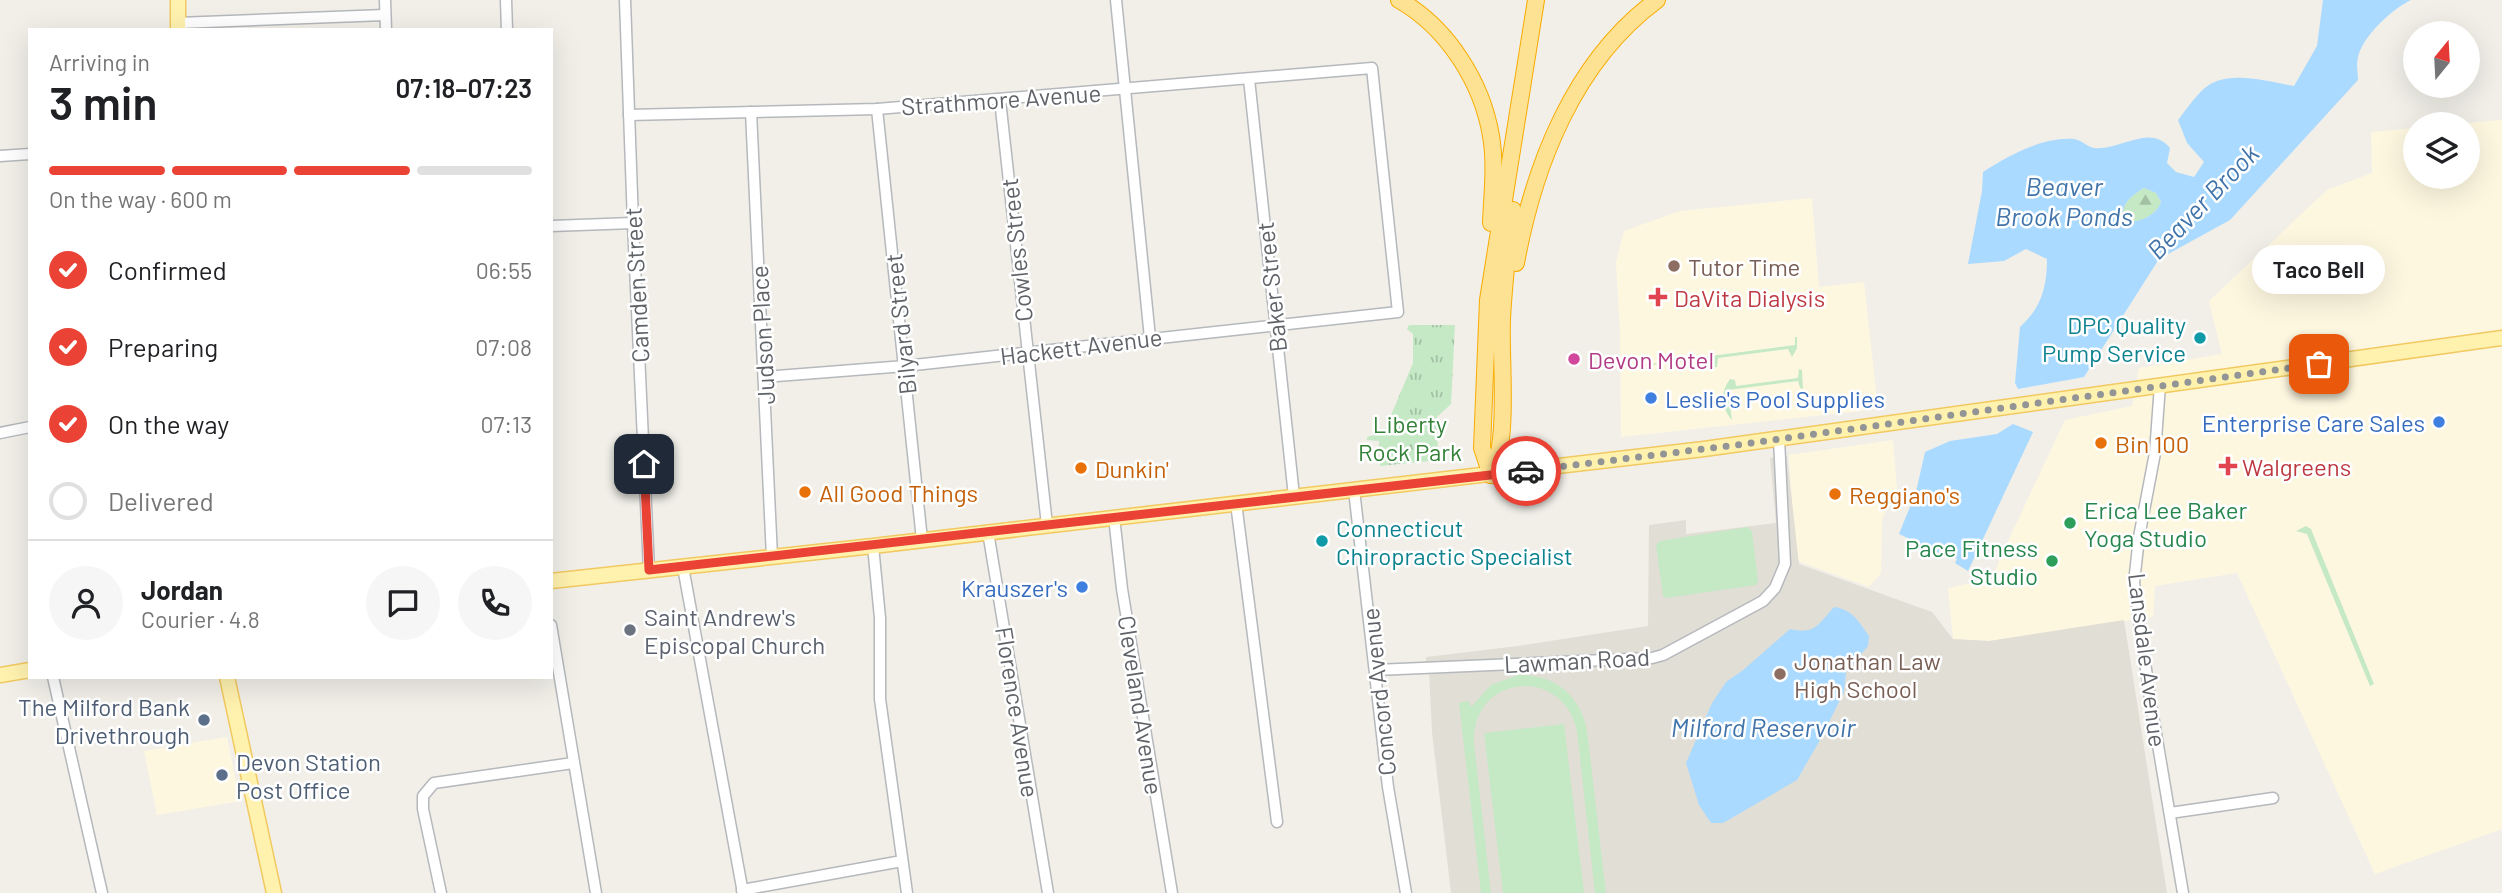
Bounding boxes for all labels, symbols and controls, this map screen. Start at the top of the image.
north arrow [2403,21,2480,98]
map controls [2403,21,2480,189]
text: Arriving in [49,48,150,76]
text: 07:18–07:23 [396,72,532,103]
text: 3 min [49,74,158,129]
street label: Strathmore Avenue [900,78,1102,120]
button: layers [2403,112,2480,189]
water label: Beaver Brook [2140,137,2265,265]
water label: Beaver Brook Ponds [1995,170,2133,231]
street label: Cowles Street [994,177,1038,323]
text: On the way · 600 m [49,185,232,213]
street label: Camden Street [617,207,655,363]
street label: Baker Street [1250,221,1292,353]
callout: Taco Bell [2252,245,2386,294]
icon: check [49,251,87,289]
street label: Bilyard Street [878,252,922,396]
place label: Tutor Time [1688,252,1800,281]
text: Confirmed [108,254,227,285]
text: Taco Bell [2273,255,2364,283]
text: 06:55 [476,256,532,284]
marker: Tutor Time [1666,258,1682,274]
street label: Judson Place [744,265,780,405]
place label: DaVita Dialysis [1674,283,1825,312]
marker: DaVita Dialysis [1648,287,1668,307]
place label: DPC Quality Pump Service [2042,310,2186,367]
street label: Hackett Avenue [998,322,1164,370]
icon: check [49,328,87,366]
marker: DPC Quality Pump Service [2192,330,2208,346]
text: Preparing [108,331,218,362]
text: 07:08 [475,333,532,361]
pin [2289,334,2349,394]
place label: Devon Motel [1588,345,1714,374]
icon: bag [2300,345,2338,383]
marker: Devon Motel [1566,351,1582,367]
place label: Leslie's Pool Supplies [1665,384,1885,413]
marker: Leslie's Pool Supplies [1643,390,1659,406]
icon: check [49,405,87,443]
text: On the way [108,408,229,439]
place label: Enterprise Care Sales [2202,408,2425,437]
park label: Liberty Rock Park [1358,409,1462,466]
text: 07:13 [480,410,532,438]
marker: Enterprise Care Sales [2431,414,2447,430]
place label: Bin 100 [2115,429,2189,458]
pin [614,434,674,494]
marker: Bin 100 [2093,435,2109,451]
courier [1491,436,1561,506]
icon: home [625,445,663,483]
icon: car [1507,452,1545,490]
place label: Walgreens [2242,452,2351,481]
place label: Dunkin' [1095,454,1169,483]
marker: Walgreens [2220,458,2236,474]
marker: Dunkin' [1073,460,1089,476]
place label: All Good Things [819,478,978,507]
place label: Reggiano's [1849,480,1960,509]
marker: All Good Things [797,484,813,500]
text: Delivered [108,485,214,516]
marker: Reggiano's [1827,486,1843,502]
place label: Erica Lee Baker Yoga Studio [2084,495,2247,552]
place label: Connecticut Chiropractic Specialist [1336,513,1573,570]
marker: Erica Lee Baker Yoga Studio [2062,515,2078,531]
marker: Connecticut Chiropractic Specialist [1314,533,1330,549]
place label: Pace Fitness Studio [1905,533,2038,590]
marker: Pace Fitness Studio [2044,553,2060,569]
button: person [49,566,123,640]
button: chat [366,566,440,640]
button: phone [458,566,532,640]
street label: Lansdale Avenue [2123,571,2173,749]
place label: Krauszer's [961,573,1068,602]
text: Jordan [141,574,223,605]
marker: Krauszer's [1074,579,1090,595]
place label: Saint Andrew's Episcopal Church [644,602,825,659]
text: Courier · 4.8 [141,605,260,633]
street label: Concord Avenue [1355,607,1401,777]
street label: Cleveland Avenue [1113,613,1169,797]
marker: Saint Andrew's Episcopal Church [622,622,638,638]
street label: Florence Avenue [990,624,1046,800]
street label: Lawman Road [1503,642,1651,678]
place label: Jonathan Law High School [1794,646,1941,703]
marker: Jonathan Law High School [1772,666,1788,682]
place label: The Milford Bank Drivethrough [18,692,190,749]
water label: Milford Reservoir [1671,711,1856,742]
marker: The Milford Bank Drivethrough [196,712,212,728]
place label: Devon Station Post Office [236,747,381,804]
marker: Devon Station Post Office [214,767,230,783]

